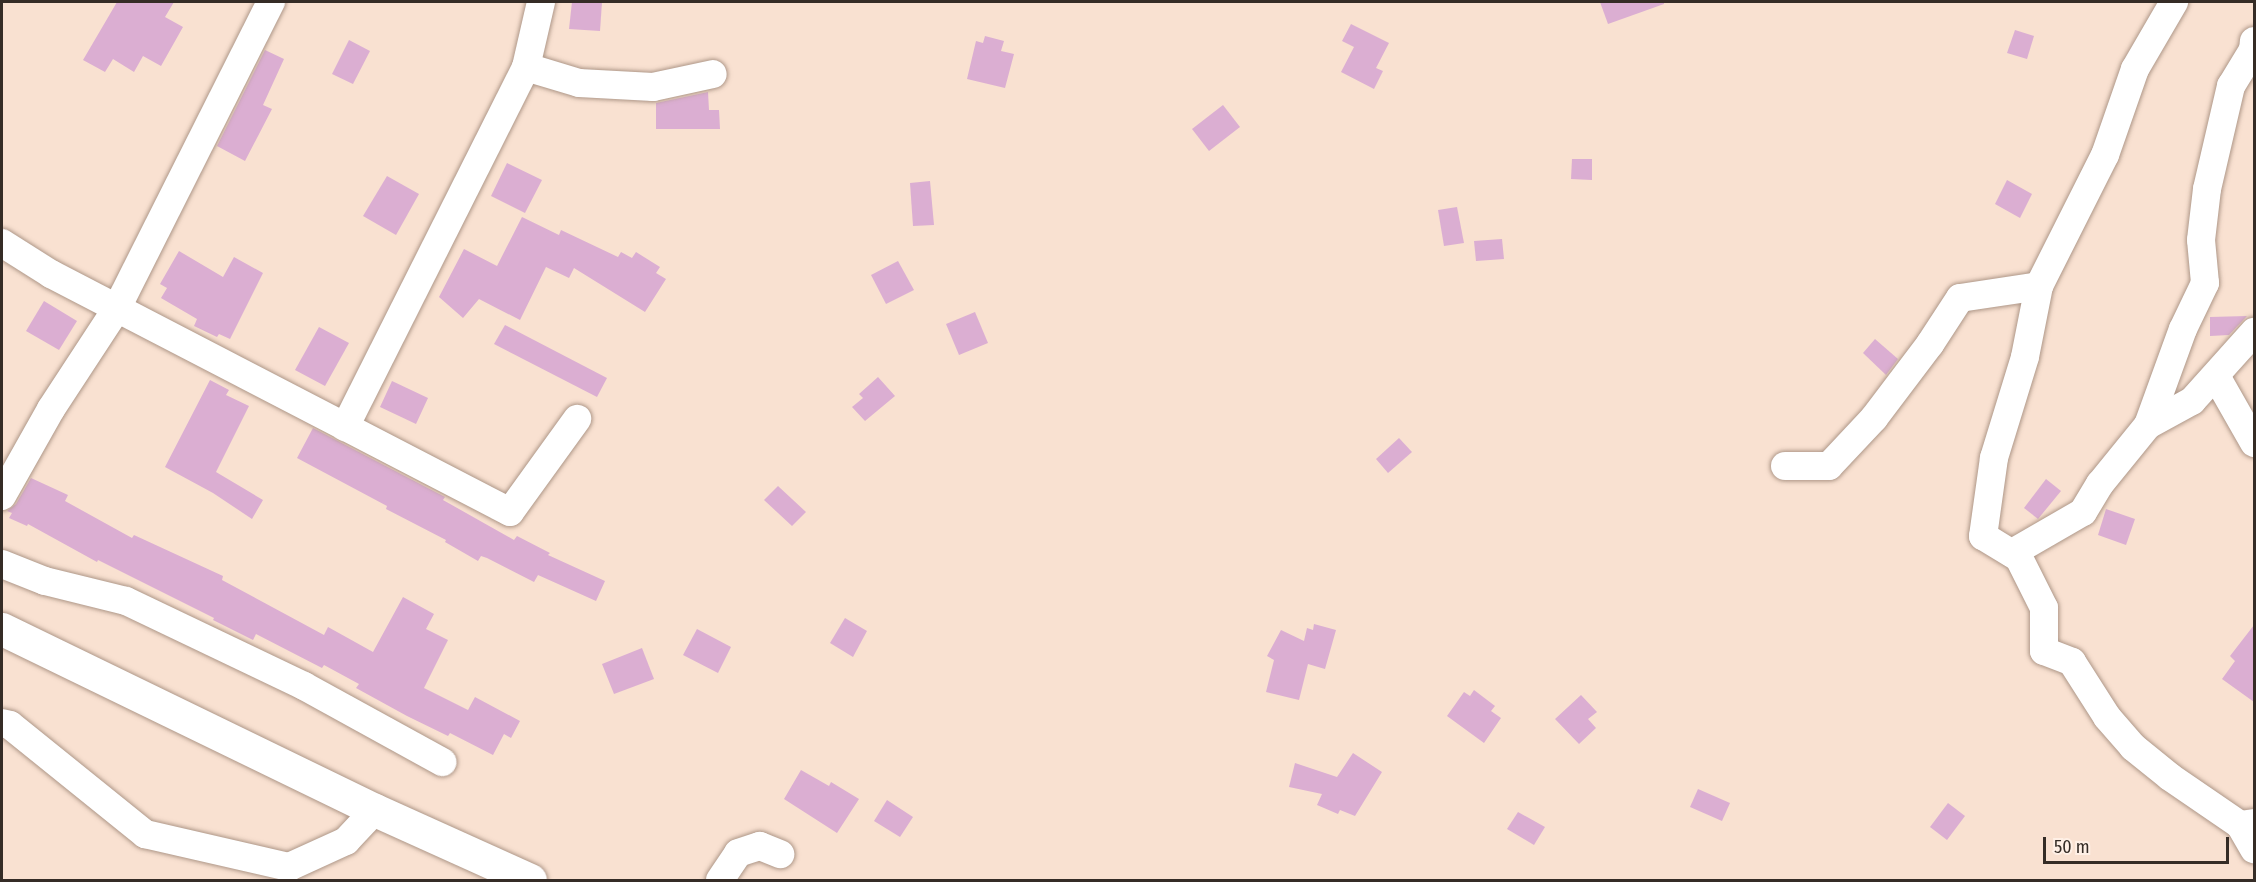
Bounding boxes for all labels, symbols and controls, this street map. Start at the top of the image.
scale bar [2046,825,2232,863]
text: 50 m [2054,836,2090,858]

